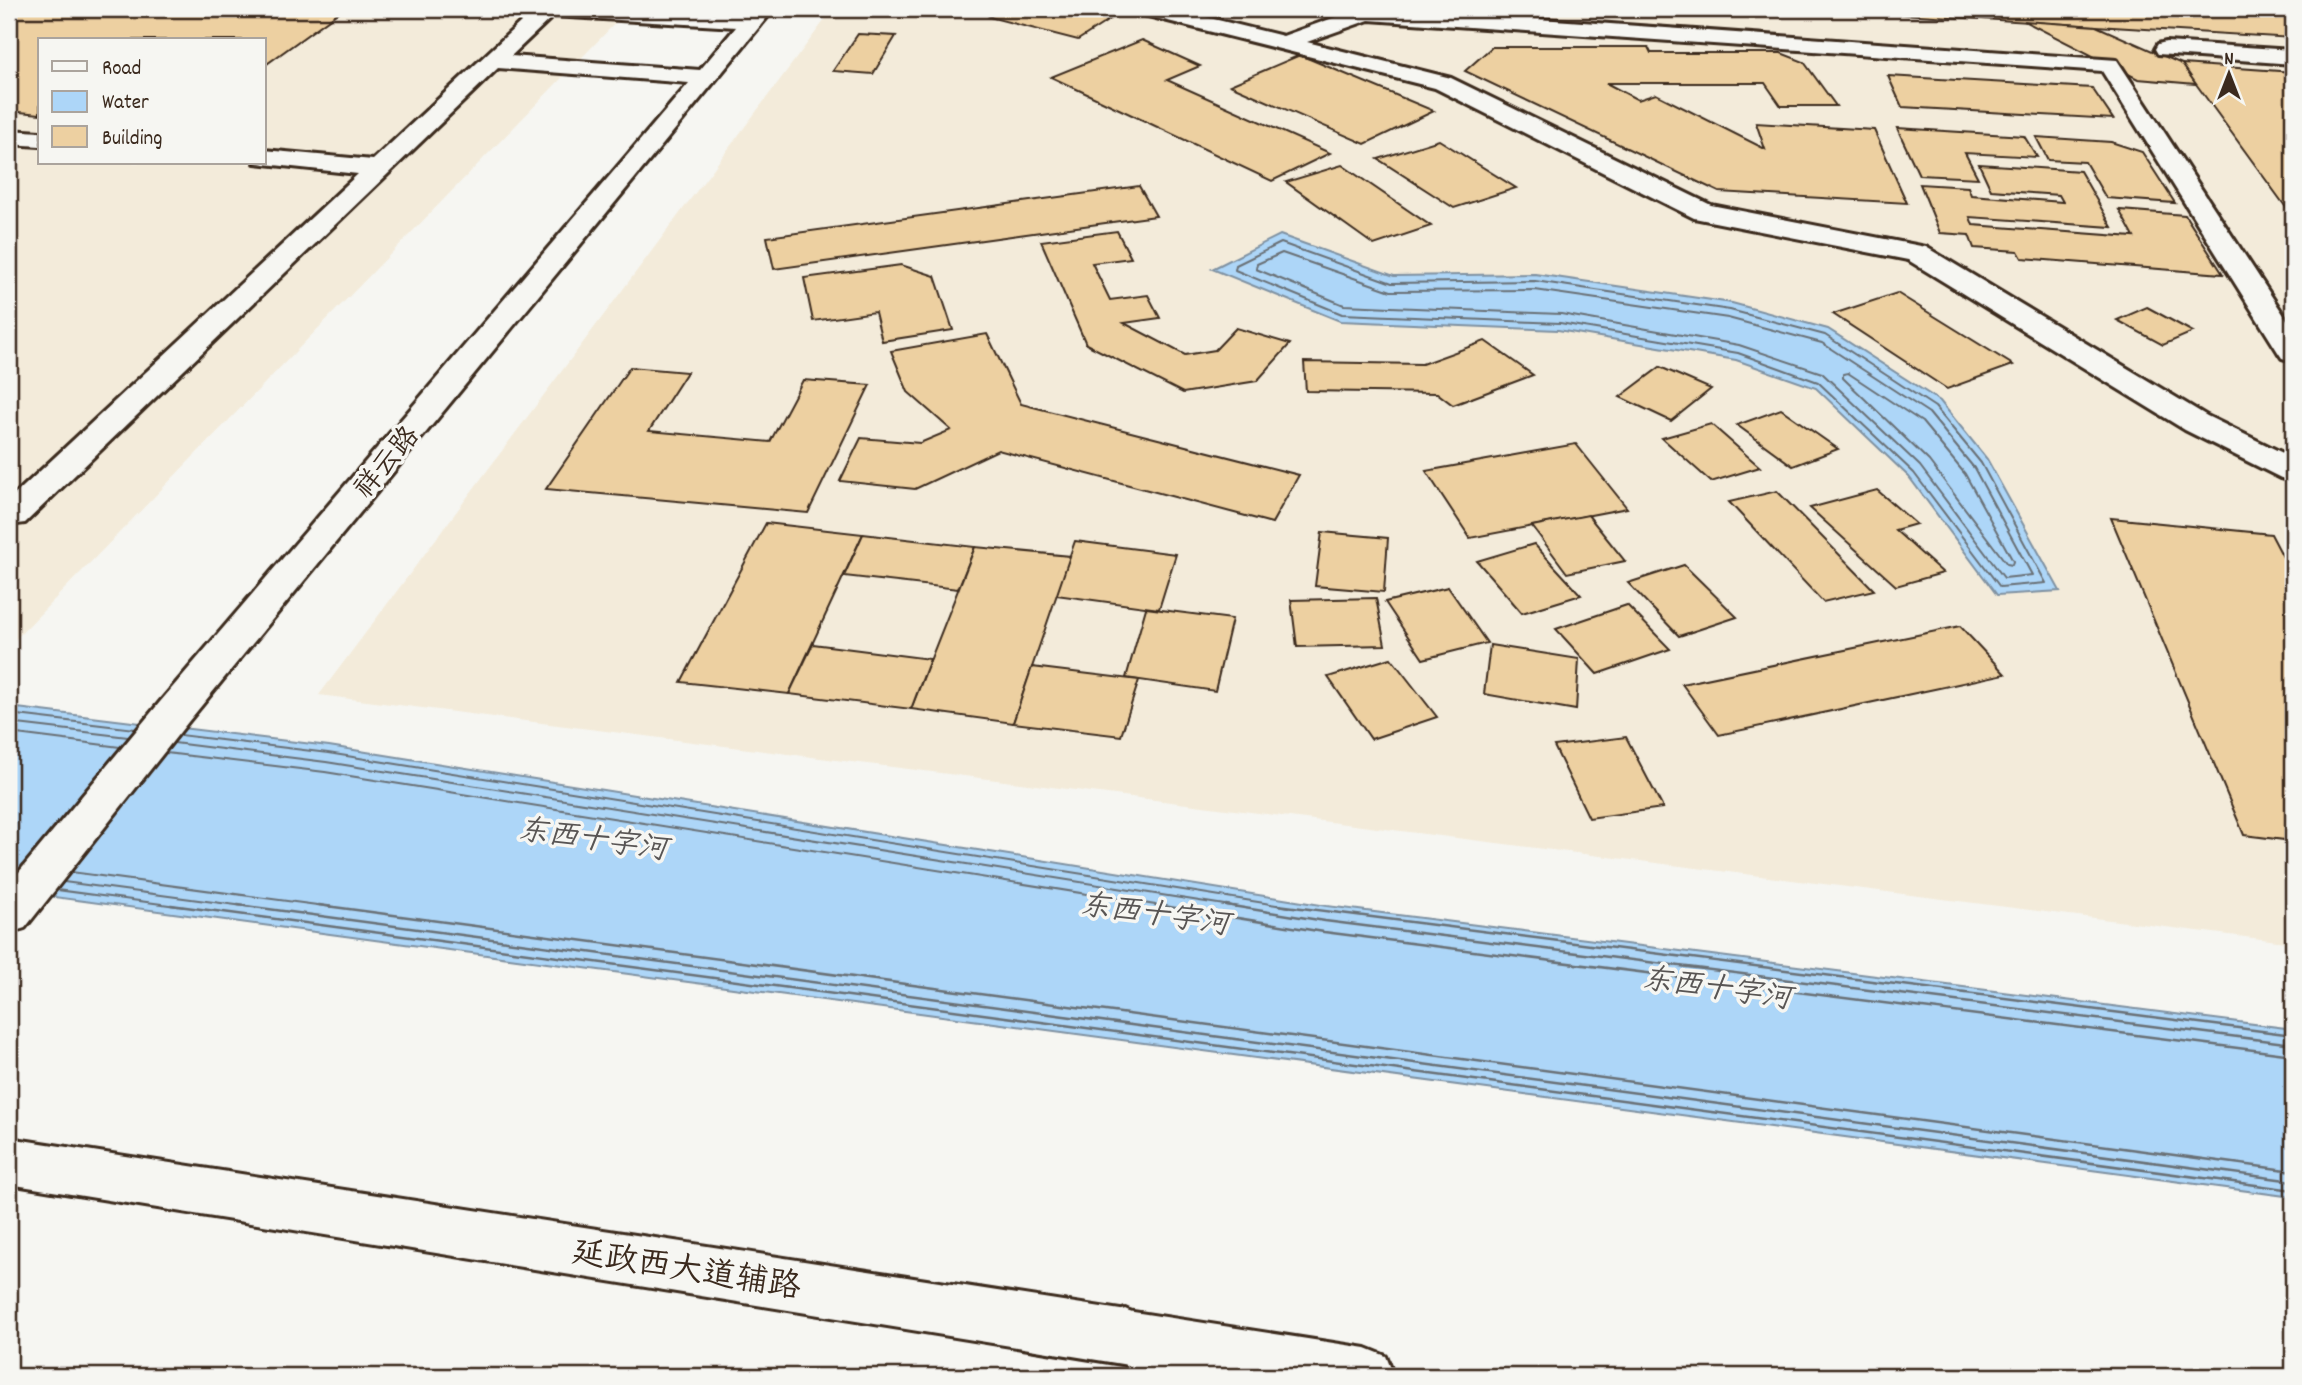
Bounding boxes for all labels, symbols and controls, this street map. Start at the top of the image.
legend [38,38,266,164]
north arrow [2194,38,2264,108]
text: N [2224,47,2234,74]
text: Road [102,55,141,85]
text: Water [102,89,149,119]
text: Building [102,125,162,155]
street label: 祥云路 [347,419,431,509]
water label: 东西十字河 [515,811,675,875]
water label: 东西十字河 [1077,886,1237,950]
water label: 东西十字河 [1639,960,1799,1024]
street label: 延政西大道辅路 [568,1231,804,1314]

